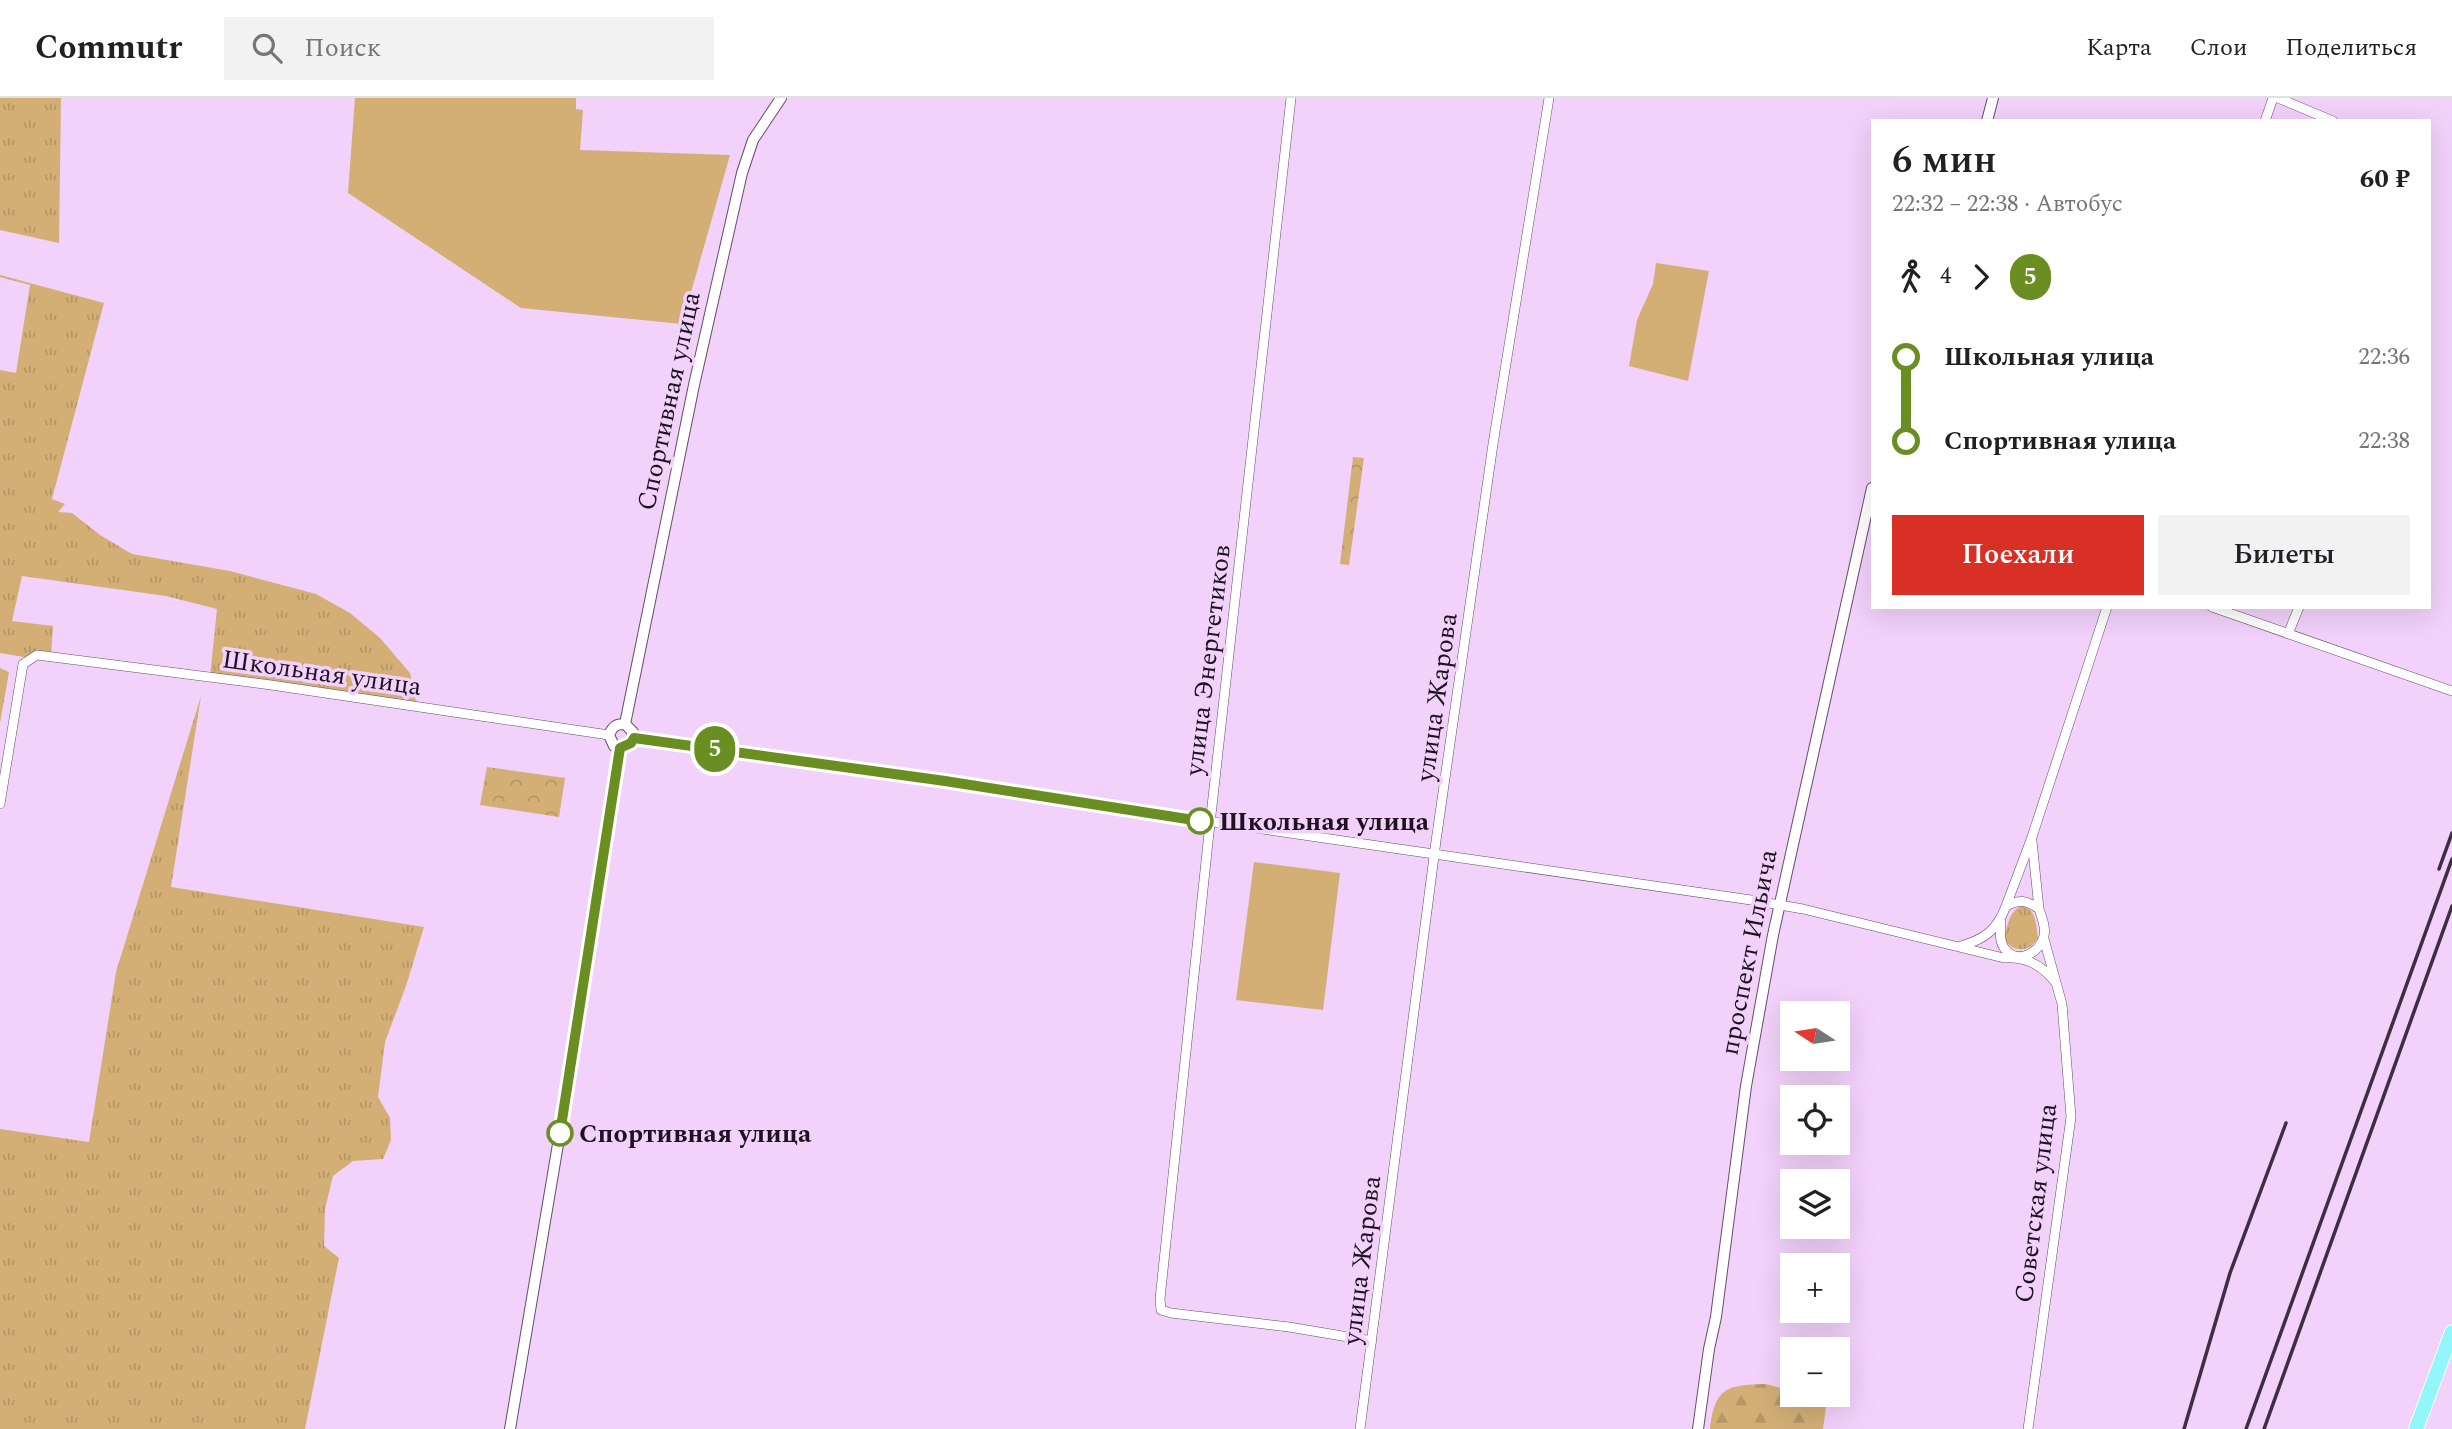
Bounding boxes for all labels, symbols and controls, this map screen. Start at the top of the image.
search box [224,17,714,80]
text: Commutr [35,23,182,73]
text: Поиск [304,28,381,68]
icon: search [248,29,286,67]
text: Карта [2086,30,2152,66]
text: Слои [2190,30,2247,66]
text: Поделиться [2285,30,2417,66]
text: 6 мин [1892,132,1996,190]
text: 60 ₽ [2360,159,2410,199]
text: 22:32 – 22:38 · Автобус [1892,187,2123,222]
icon: walk [1892,258,1930,296]
icon: forward [1962,258,2000,296]
text: 4 [1940,259,1952,294]
text: 5 [2024,259,2037,295]
street label: Спортивная улица [626,288,712,514]
text: Школьная улица [1944,337,2154,377]
text: 22:36 [2358,340,2410,375]
text: Спортивная улица [1944,421,2176,461]
text: 22:38 [2358,424,2410,459]
button: Поехали [1892,515,2144,595]
button: Билеты [2158,515,2410,595]
street label: улица Энергетиков [1174,542,1242,779]
street label: улица Жарова [1405,610,1469,785]
street label: Школьная улица [219,639,425,707]
line badge: 5 [692,726,738,772]
text: 5 [708,731,722,767]
place label: Школьная улица [1219,802,1430,842]
marker: Школьная улица [1187,808,1213,834]
street label: проспект Ильича [1709,846,1789,1059]
north arrow [1780,1001,1850,1071]
map controls [1780,1001,1850,1407]
button: locate [1780,1085,1850,1155]
street label: Советская улица [2004,1101,2068,1305]
place label: Спортивная улица [579,1114,812,1154]
marker: Спортивная улица [547,1120,573,1146]
button: layers [1780,1169,1850,1239]
street label: улица Жарова [1332,1173,1392,1348]
button: + [1780,1253,1850,1323]
button: − [1780,1337,1850,1407]

